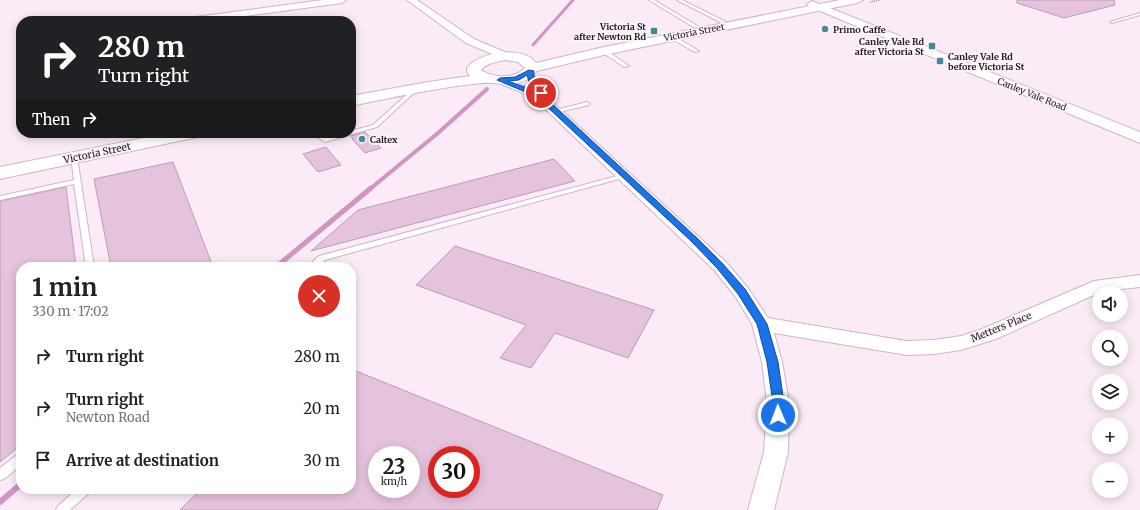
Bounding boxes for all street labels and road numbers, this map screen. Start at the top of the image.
street label: Victoria Street [662,21,726,43]
street label: Canley Vale Road [996,75,1069,113]
street label: Victoria Street [61,140,132,167]
street label: Metters Place [969,309,1033,345]

